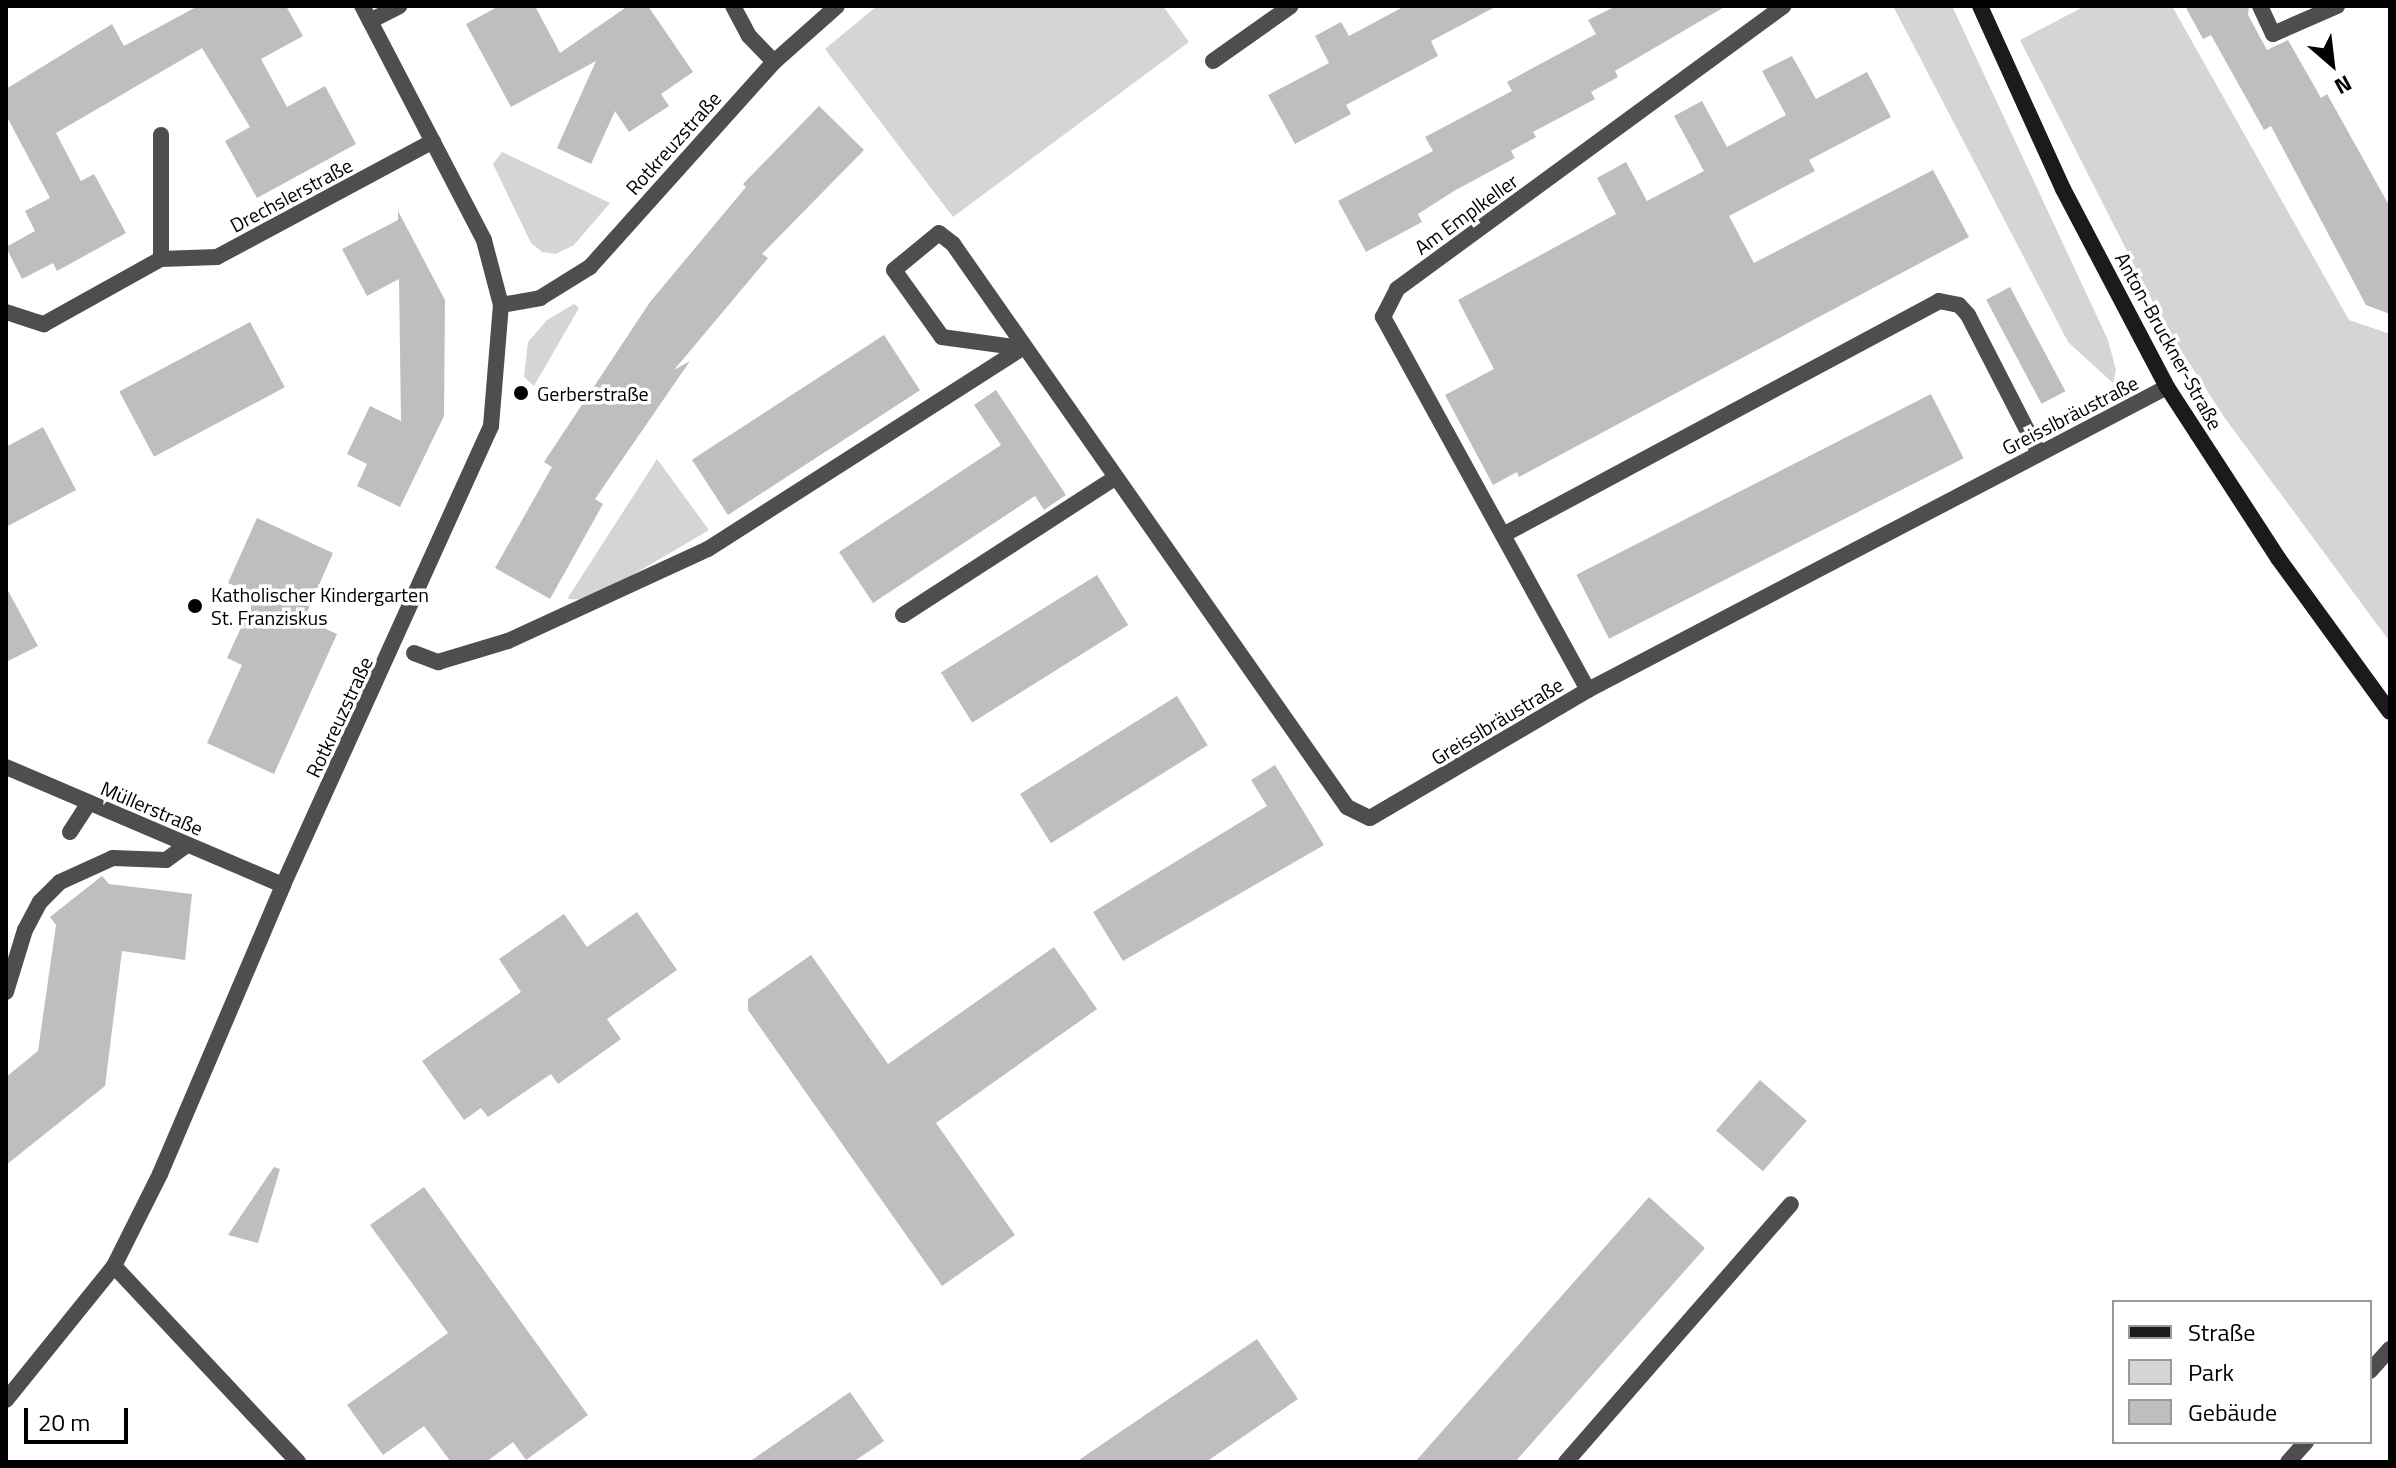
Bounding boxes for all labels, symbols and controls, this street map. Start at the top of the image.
north arrow [2292,24,2372,104]
text: N [2329,67,2358,104]
street label: Rotkreuzstraße [620,86,726,200]
street label: Drechslerstraße [226,153,356,237]
street label: Am Emplkeller [1410,169,1522,259]
street label: Anton-Bruckner-Straße [2110,248,2228,434]
street label: Greisslbräustraße [1998,370,2142,460]
place label: Gerberstraße [537,381,649,405]
marker: Gerberstraße [512,384,530,402]
place label: Katholischer Kindergarten St. Franziskus [211,582,429,629]
marker: Katholischer Kindergarten St. Franziskus [186,597,204,615]
street label: Rotkreuzstraße [301,653,377,781]
street label: Greisslbräustraße [1427,672,1567,770]
street label: Müllerstraße [97,776,207,840]
legend [2112,1300,2372,1444]
text: Straße [2188,1314,2255,1350]
text: Park [2188,1354,2234,1390]
scale bar [28,1392,132,1442]
text: Gebäude [2188,1394,2277,1430]
text: 20 m [38,1404,90,1440]

